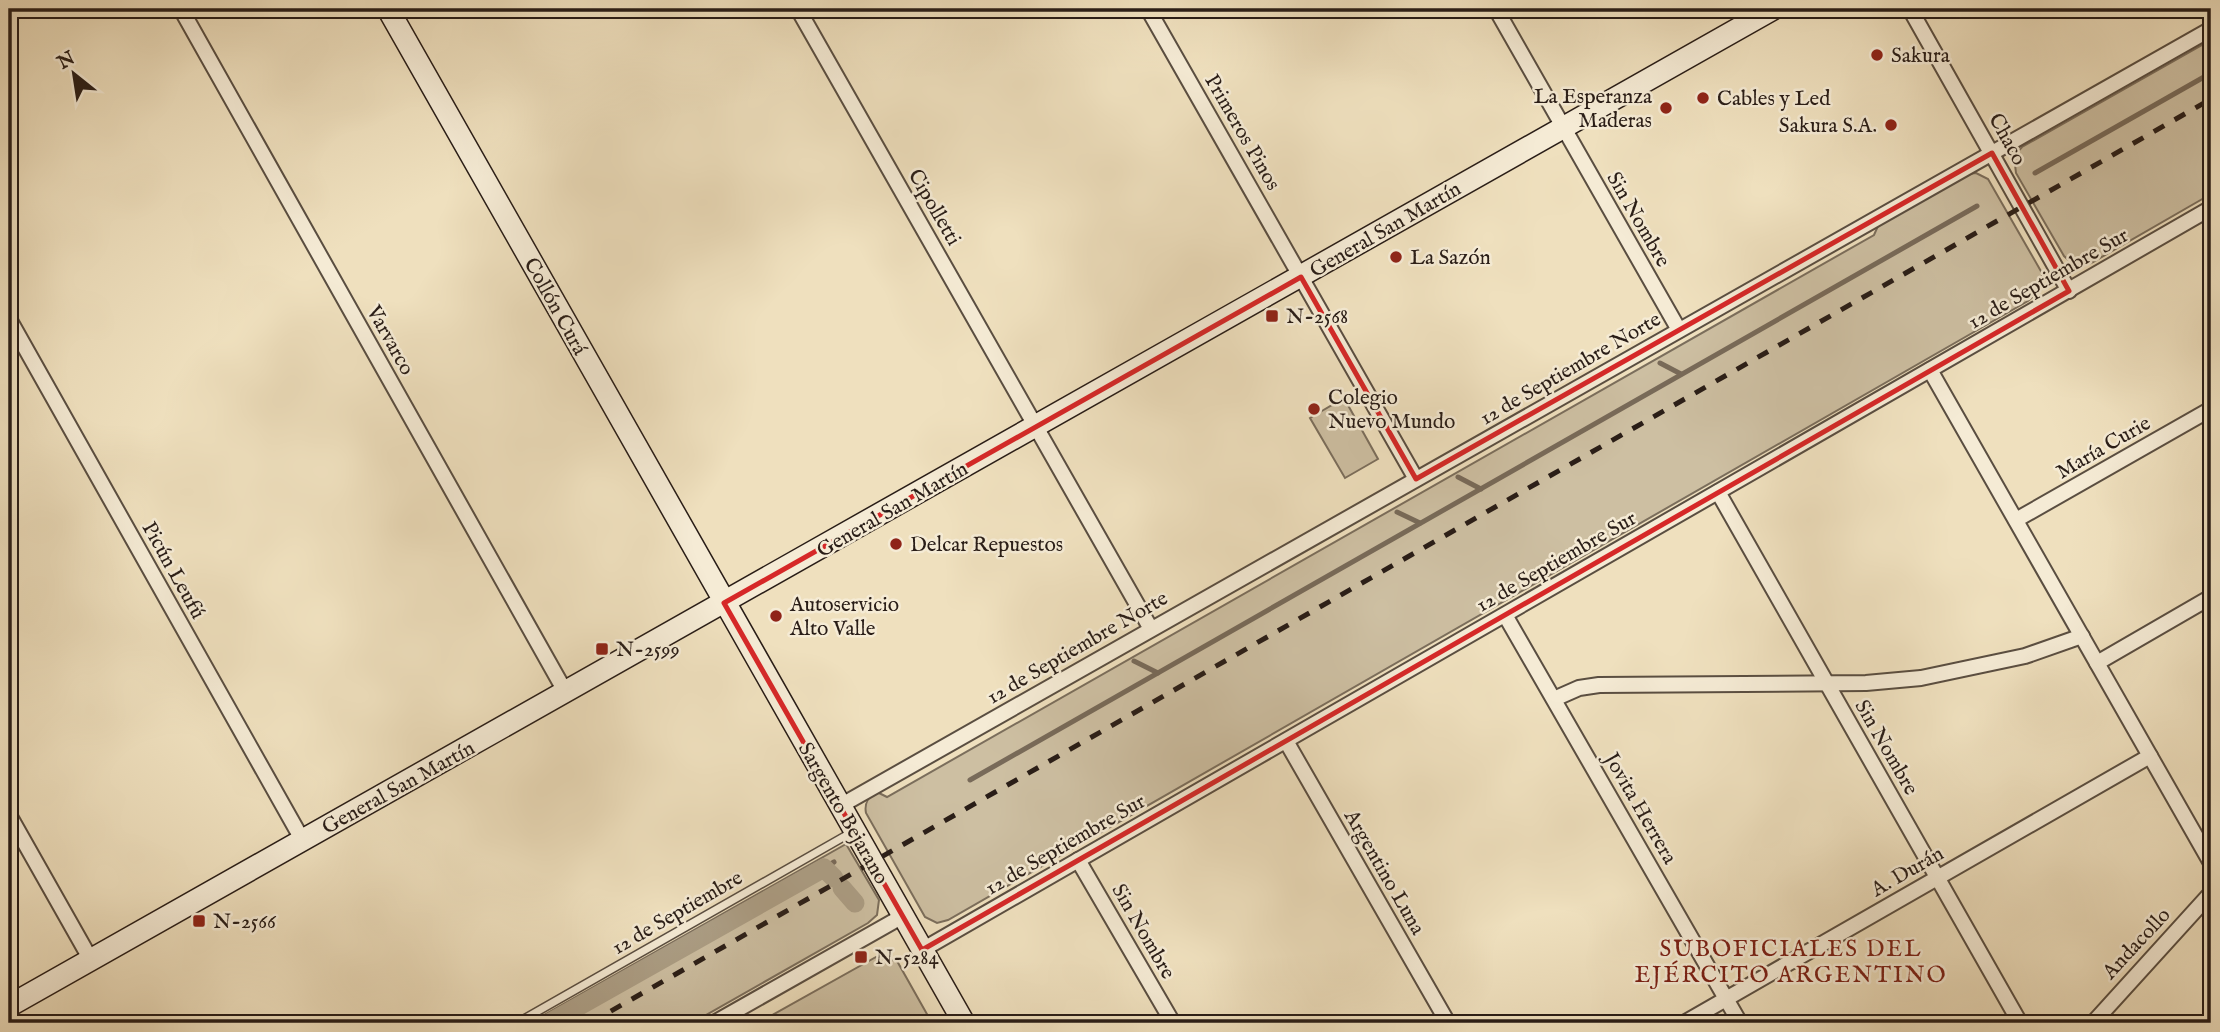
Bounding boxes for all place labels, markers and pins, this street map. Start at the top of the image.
place label: Sakura [1891,43,1951,70]
marker: Sakura [1869,47,1885,63]
place label: La Esperanza Maderas [1534,84,1653,135]
place label: Cables y Led [1717,86,1831,113]
marker: Cables y Led [1695,90,1711,106]
marker: La Esperanza Maderas [1658,100,1674,116]
place label: Sakura S.A. [1779,113,1877,140]
marker: Sakura S.A. [1883,117,1899,133]
place label: La Sazón [1410,245,1491,272]
marker: La Sazón [1388,249,1404,265]
place label: N-2568 [1286,304,1348,331]
marker: N-2568 [1264,308,1280,324]
place label: Colegio Nuevo Mundo [1328,385,1455,436]
marker: Colegio Nuevo Mundo [1306,401,1322,417]
place label: Delcar Repuestos [910,532,1063,559]
marker: Delcar Repuestos [888,536,904,552]
place label: Autoservicio Alto Valle [789,592,899,643]
marker: Autoservicio Alto Valle [768,608,784,624]
place label: N-2599 [616,637,680,664]
marker: N-2599 [594,641,610,657]
place label: N-2566 [213,909,277,936]
marker: N-2566 [191,913,207,929]
place label: N-5284 [875,945,940,972]
marker: N-5284 [853,949,869,965]

